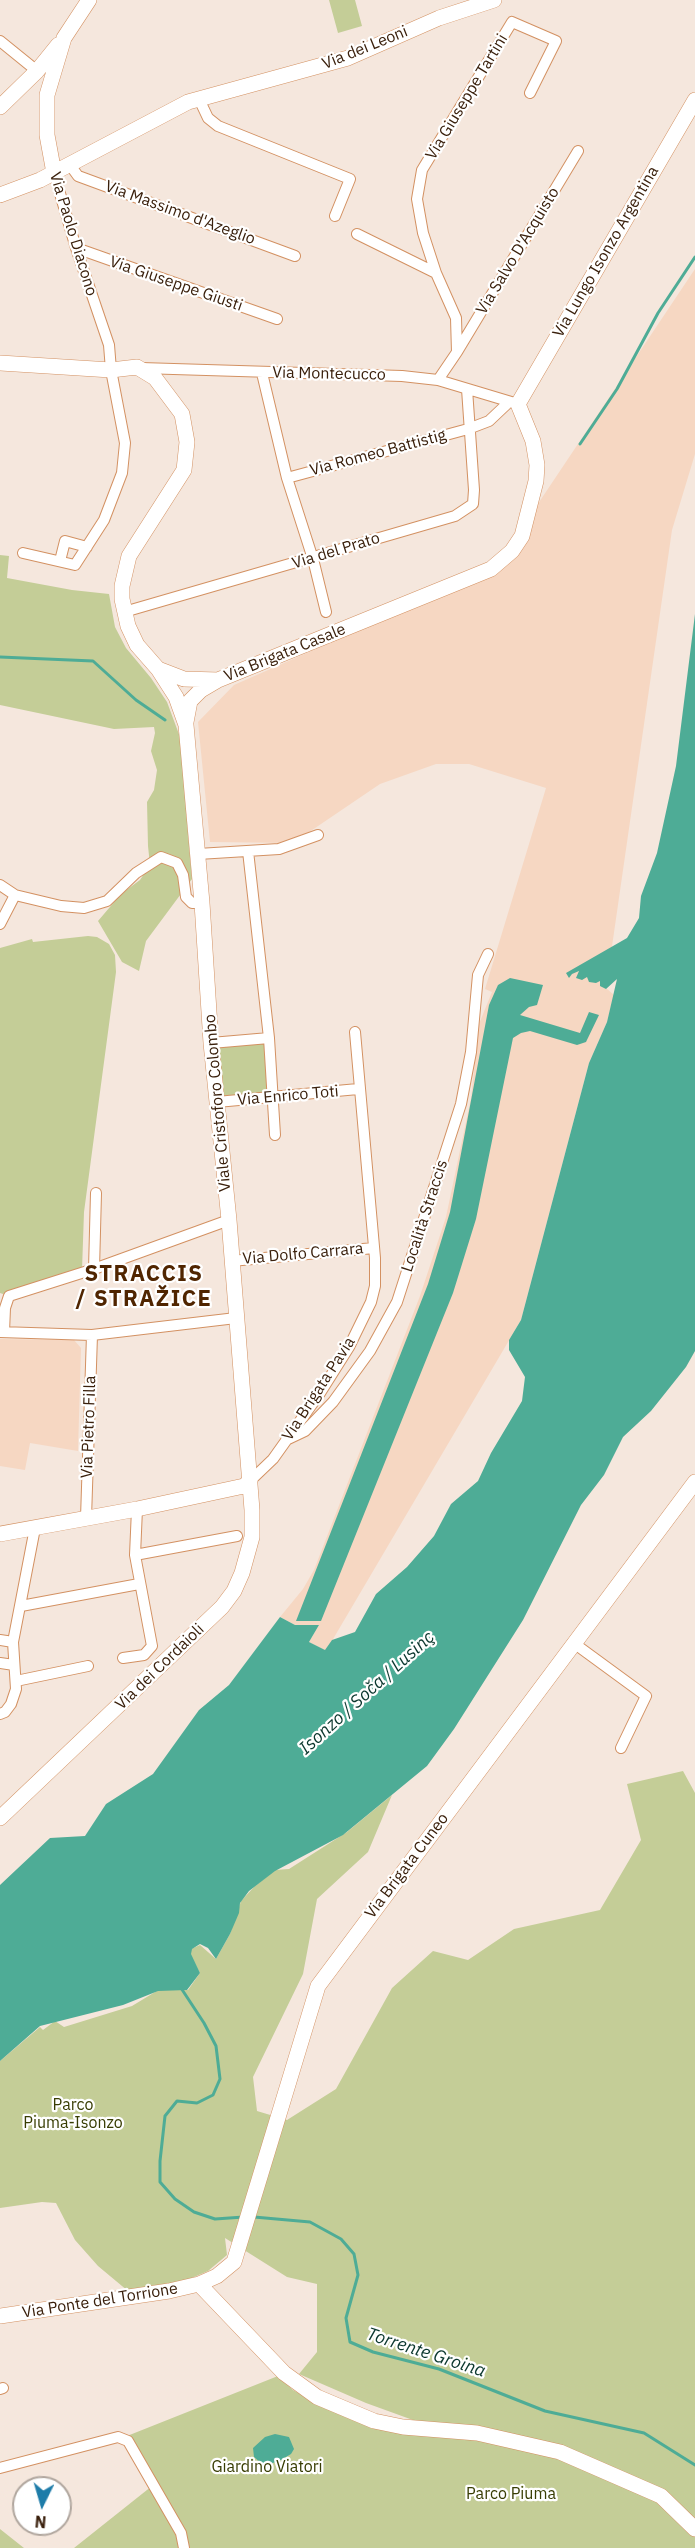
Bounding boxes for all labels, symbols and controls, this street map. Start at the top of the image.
street label: Via dei Leoni [319,22,411,74]
street label: Via Giuseppe Tartini [422,31,512,163]
street label: Via Lungo Isonzo Argentina [549,163,663,341]
street label: Via Paolo Diacono [45,170,101,298]
street label: Via Massimo d'Azeglio [102,177,258,249]
street label: Via Salvo D'Acquisto [472,184,564,318]
street label: Via Giuseppe Giusti [107,252,245,316]
street label: Via Montecucco [272,363,386,385]
street label: Via Romeo Battistig [308,426,448,480]
street label: Via del Prato [290,529,382,573]
street label: Via Brigata Casale [222,620,348,686]
street label: Viale Cristoforo Colombo [201,1013,235,1193]
street label: Via Enrico Toti [236,1082,340,1110]
street label: Località Straccis [398,1158,452,1274]
street label: Via Dolfo Carrara [242,1239,364,1269]
district label: STRACCIS / STRAŽICE [76,1262,212,1314]
street label: Via Brigata Pavia [278,1334,360,1444]
street label: Via Pietro Filla [78,1375,100,1479]
street label: Via dei Cordaioli [112,1620,208,1714]
water label: Isonzo / Soča / Lusinç [295,1627,439,1759]
street label: Via Brigata Cuneo [361,1809,453,1923]
park label: Parco Piuma-Isonzo [23,2095,123,2133]
street label: Via Ponte del Torrione [21,2279,179,2323]
water label: Torrente Groina [364,2324,488,2382]
park label: Giardino Viatori [211,2457,323,2477]
north arrow [12,2476,72,2536]
park label: Parco Piuma [466,2484,556,2504]
text: N [34,2511,47,2532]

